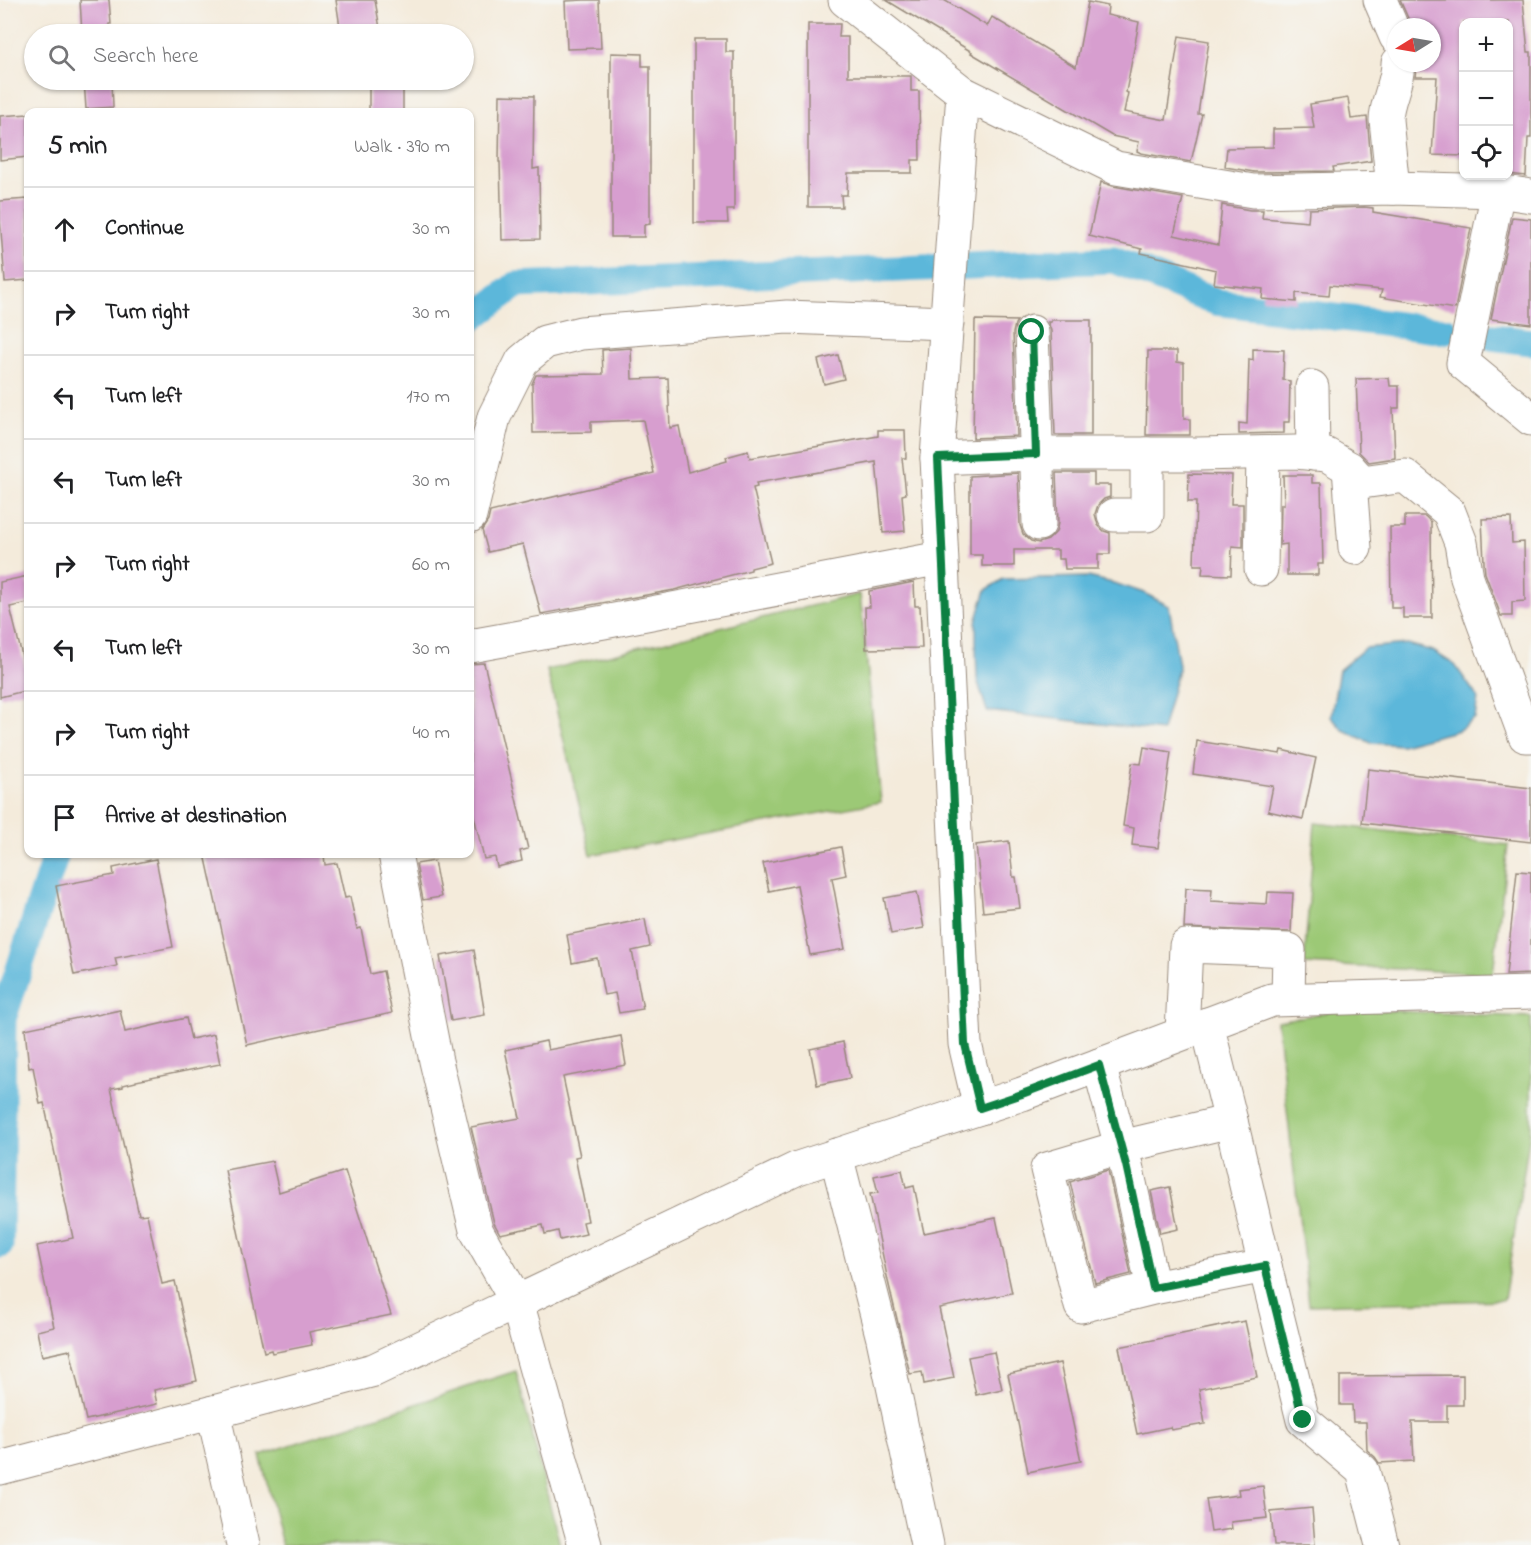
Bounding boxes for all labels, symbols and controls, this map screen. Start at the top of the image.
north arrow [1387,18,1441,72]
map controls [1459,18,1513,180]
button: + [1459,18,1513,72]
search box [24,24,474,90]
icon: search [45,41,78,74]
text: Search here [93,41,198,73]
button: − [1459,72,1513,126]
button: locate [1459,126,1513,180]
text: 5 min [48,128,107,166]
text: Walk · 390 m [354,133,450,162]
icon: ahead [48,213,81,246]
text: Continue [105,213,184,245]
text: 30 m [413,215,450,244]
icon: right [48,297,81,330]
text: Turn right [105,297,190,329]
text: 30 m [413,299,450,328]
route start [1018,318,1044,344]
icon: left [48,381,81,414]
text: Turn left [105,381,182,413]
text: 170 m [406,383,450,412]
icon: left [48,465,81,498]
text: Turn left [105,465,182,497]
text: 30 m [413,467,450,496]
icon: right [48,549,81,582]
text: Turn right [105,549,190,581]
text: 60 m [412,551,450,580]
icon: left [48,633,81,666]
text: Turn left [105,633,182,665]
text: 30 m [413,635,450,664]
icon: right [48,717,81,750]
text: Turn right [105,717,190,749]
text: 40 m [413,719,450,748]
icon: arrive [48,801,81,834]
text: Arrive at destination [105,801,287,833]
route end [1289,1406,1315,1432]

